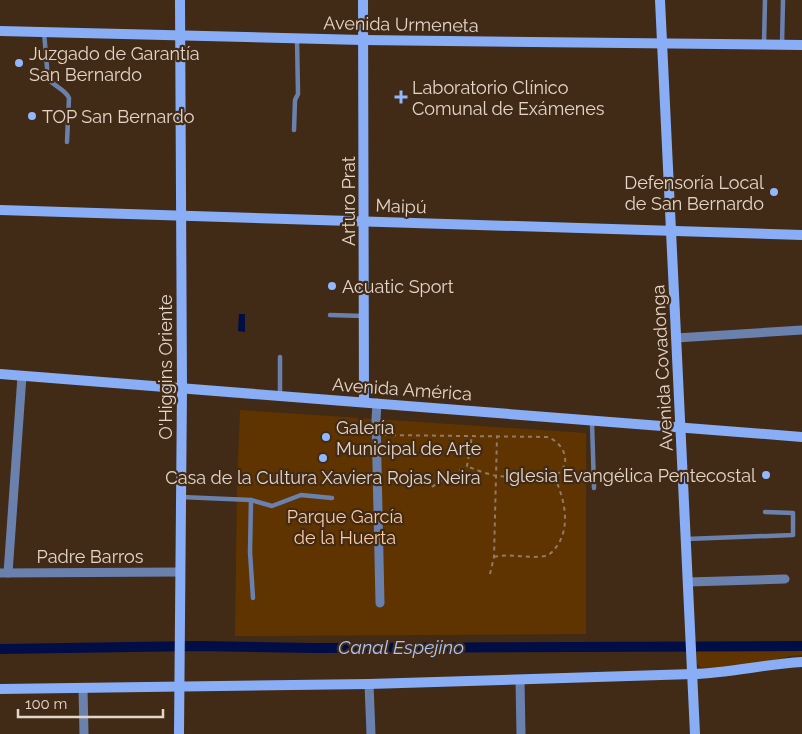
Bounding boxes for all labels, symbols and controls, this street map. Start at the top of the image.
street label: Avenida Urmeneta [323,12,479,36]
place label: Juzgado de Garantía San Bernardo [29,43,200,85]
marker: Juzgado de Garantía San Bernardo [13,57,25,69]
place label: Laboratorio Clínico Comunal de Exámenes [412,77,605,119]
marker: Laboratorio Clínico Comunal de Exámenes [394,90,408,104]
place label: TOP San Bernardo [42,106,195,127]
marker: TOP San Bernardo [26,110,38,122]
street label: Arturo Prat [338,156,359,246]
place label: Defensoría Local de San Bernardo [624,172,764,214]
marker: Defensoría Local de San Bernardo [768,186,780,198]
street label: Maipú [375,195,427,217]
place label: Acuatic Sport [342,276,454,297]
marker: Acuatic Sport [326,280,338,292]
street label: Avenida Covadonga [647,284,677,452]
street label: O'Higgins Oriente [155,294,176,440]
street label: Avenida América [331,374,473,404]
place label: Galería Municipal de Arte [336,417,482,459]
marker: Galería Municipal de Arte [320,431,332,443]
marker: Casa de la Cultura Xaviera Rojas Neira [317,452,329,464]
place label: Iglesia Evangélica Pentecostal [505,465,756,486]
place label: Casa de la Cultura Xaviera Rojas Neira [165,467,481,488]
marker: Iglesia Evangélica Pentecostal [760,469,772,481]
park label: Parque García de la Huerta [287,506,403,548]
street label: Padre Barros [37,546,144,567]
water label: Canal Espejino [338,636,464,658]
scale bar [18,686,162,718]
text: 100 m [25,695,67,713]

